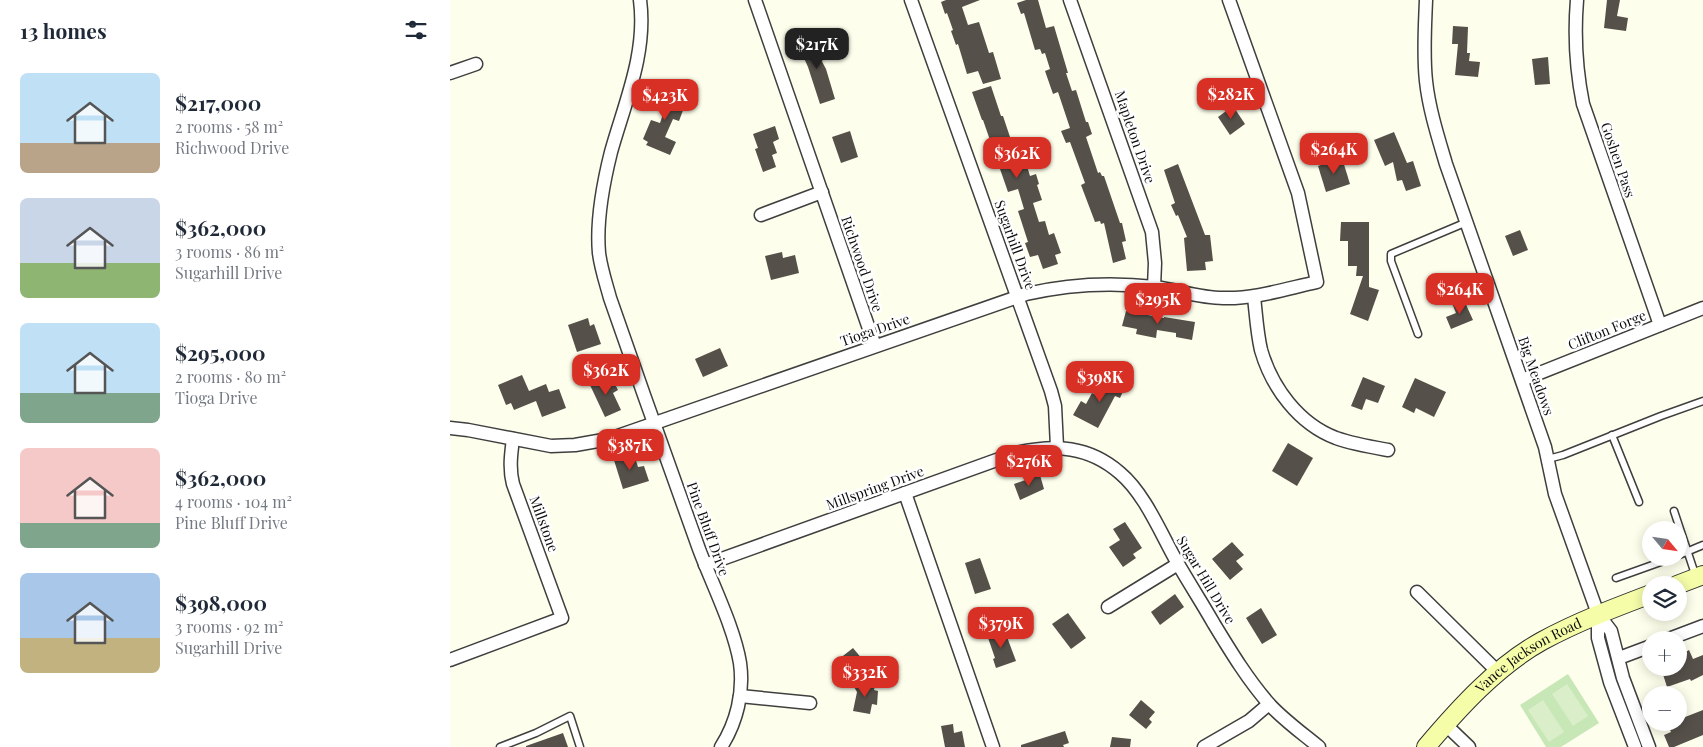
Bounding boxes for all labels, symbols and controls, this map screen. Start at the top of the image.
text: 13 homes [20,16,107,44]
icon: filters [402,16,430,44]
pin: $217K [782,28,852,70]
text: $217K [796,33,838,54]
pin: $423K [630,78,700,121]
pin: $282K [1196,78,1266,120]
text: $282K [1208,83,1254,104]
text: $423K [642,84,688,105]
text: $217,000 [175,88,261,116]
street label: Mapleton Drive [1111,88,1160,186]
icon: home [60,93,120,153]
text: 2 rooms · 58 m² [175,116,283,137]
street label: Goshen Pass [1597,120,1640,200]
pin: $264K [1299,132,1369,175]
pin: $362K [982,136,1052,179]
text: Richwood Drive [175,137,289,158]
text: $264K [1311,138,1357,159]
text: $362K [994,142,1040,163]
street label: Sugarhill Drive [990,197,1040,292]
text: $362,000 [175,213,266,241]
street label: Richwood Drive [837,213,888,314]
icon: home [60,218,120,278]
text: 3 rooms · 86 m² [175,241,284,262]
text: Sugarhill Drive [175,262,282,283]
pin: $264K [1425,272,1495,315]
text: $264K [1437,278,1483,299]
pin: $295K [1123,282,1193,325]
text: $295K [1135,288,1181,309]
street label: Clifton Forge [1565,305,1649,354]
street label: Tioga Drive [838,309,912,350]
street label: Big Meadows [1514,334,1559,418]
text: $295,000 [175,338,266,366]
icon: home [60,343,120,403]
pin: $362K [571,354,641,396]
text: $362K [583,359,629,380]
pin: $398K [1065,360,1135,403]
text: 2 rooms · 80 m² [175,366,286,387]
text: $398K [1077,366,1123,387]
text: Tioga Drive [175,387,258,408]
pin: $387K [595,428,665,471]
text: $387K [608,434,652,455]
pin: $276K [994,444,1064,487]
text: $276K [1006,450,1052,471]
street label: Millspring Drive [823,461,926,514]
text: $362,000 [175,463,266,491]
icon: home [60,468,120,528]
street label: Pine Bluff Drive [683,479,734,579]
text: 4 rooms · 104 m² [175,491,292,512]
street label: Millstone [526,493,563,555]
text: Pine Bluff Drive [175,512,288,533]
north arrow [1642,521,1688,566]
map controls [1642,521,1687,731]
street label: Sugar Hill Drive [1173,532,1240,627]
button: layers [1642,576,1687,621]
text: $398,000 [175,588,267,616]
icon: home [60,593,120,653]
pin: $379K [966,606,1036,649]
text: $379K [979,612,1023,633]
street label: Vance Jackson Road [1470,613,1584,697]
text: 3 rooms · 92 m² [175,616,284,637]
button: + [1642,631,1687,676]
text: Sugarhill Drive [175,637,282,658]
pin: $332K [830,656,900,698]
text: $332K [843,661,887,682]
button: − [1642,686,1687,731]

